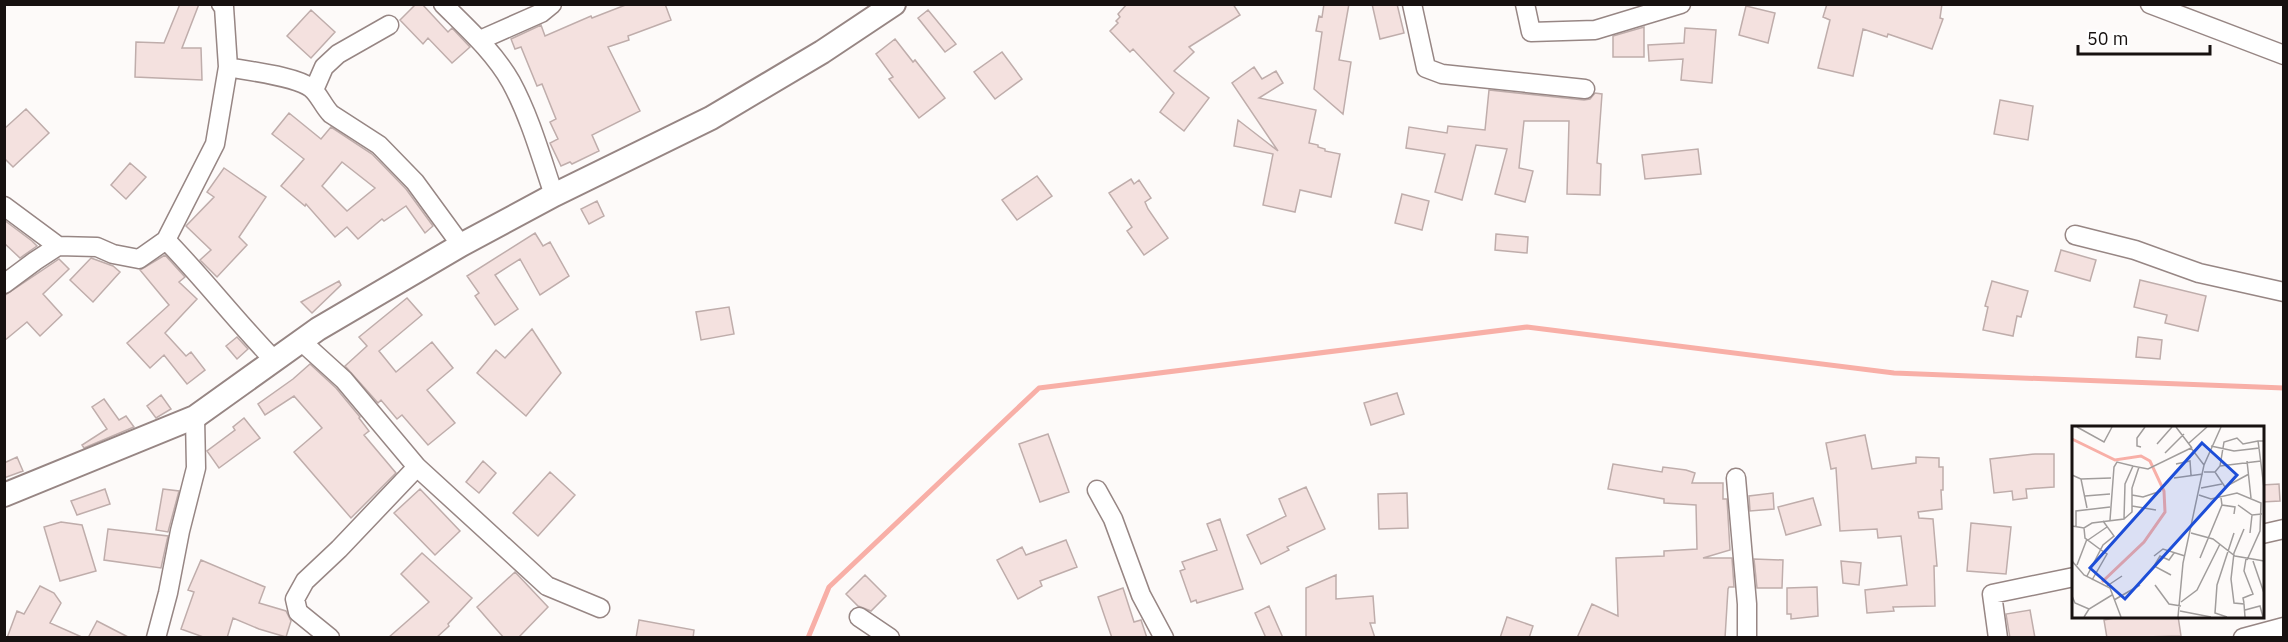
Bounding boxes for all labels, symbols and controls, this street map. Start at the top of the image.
scale bar [2078,18,2210,56]
text: 50 m [2087,27,2129,50]
inset map [2072,426,2264,618]

